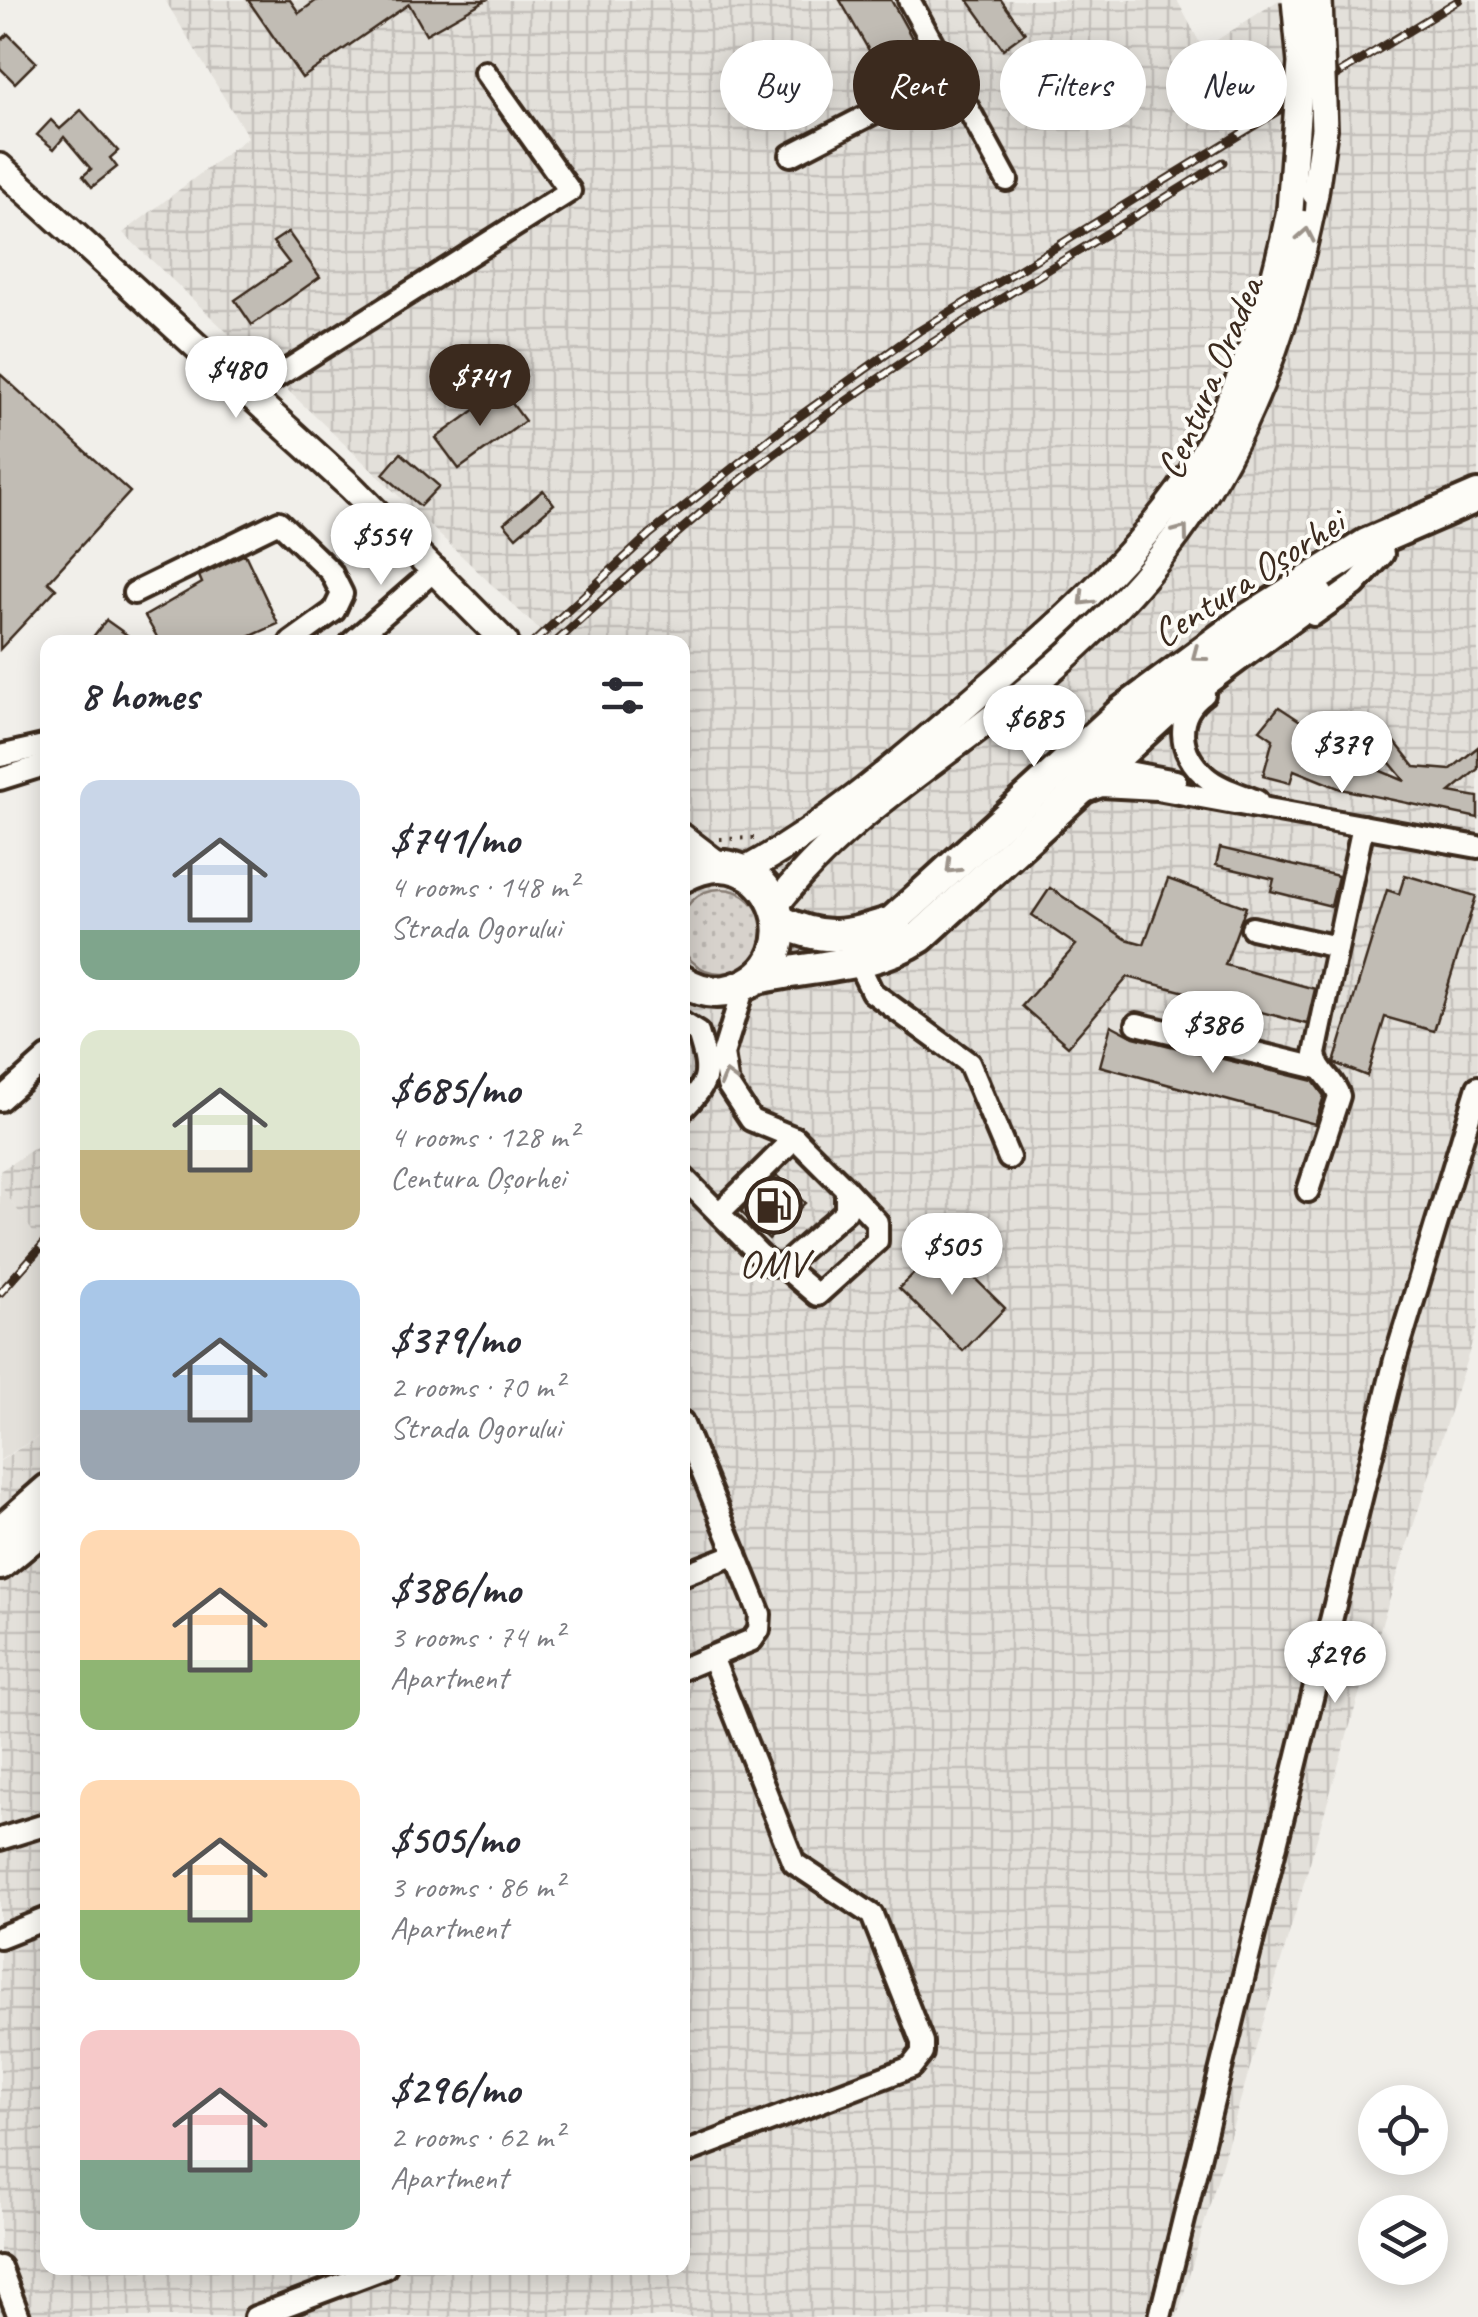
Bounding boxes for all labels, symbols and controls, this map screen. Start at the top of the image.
chip: Buy [720,40,833,130]
chip: Rent [853,40,980,130]
chip: Filters [1000,40,1146,130]
chip: New [1166,40,1287,130]
one-way arrow [1295,227,1316,244]
street label: Centura Oradea [1145,266,1276,487]
pin: $480 [177,336,295,421]
pin: $741 [421,344,539,429]
text: $480 [207,348,265,389]
text: $741 [451,356,509,397]
street label: Centura Oșorhei [1143,495,1357,659]
pin: $554 [322,503,440,588]
text: $554 [353,515,409,556]
one-way arrow [1170,525,1187,543]
one-way arrow [1078,587,1096,605]
one-way arrow [1191,644,1209,661]
icon: filters [595,668,650,723]
text: 8 homes [80,669,199,722]
pin: $685 [975,685,1093,770]
text: $685 [1005,697,1063,738]
pin: $379 [1283,711,1401,796]
text: $379 [1313,723,1371,764]
text: $741/mo [390,813,519,866]
icon: home [160,820,280,940]
one-way arrow [946,856,964,874]
text: 4 rooms · 148 m² [390,866,577,907]
text: Strada Ogorului [390,907,561,948]
pin: $386 [1154,991,1272,1076]
text: $386 [1184,1003,1242,1044]
text: $685/mo [390,1063,520,1116]
icon: home [160,1070,280,1190]
one-way arrow [719,1070,740,1088]
text: 4 rooms · 128 m² [390,1116,577,1157]
text: Centura Oșorhei [390,1157,565,1198]
fuel station icon: OMV [743,1175,803,1235]
pin: $505 [893,1213,1011,1298]
text: $505 [924,1225,980,1266]
place label: OMV [739,1239,815,1289]
text: $379/mo [390,1313,519,1366]
icon: home [160,1320,280,1440]
text: 2 rooms · 70 m² [390,1366,563,1407]
text: Strada Ogorului [390,1407,561,1448]
text: $386/mo [390,1563,520,1616]
icon: home [160,1570,280,1690]
text: 3 rooms · 74 m² [390,1616,563,1657]
pin: $296 [1276,1621,1394,1706]
text: $296 [1306,1633,1364,1674]
text: Apartment [390,1657,508,1698]
text: $505/mo [390,1813,518,1866]
icon: home [160,1820,280,1940]
text: 3 rooms · 86 m² [390,1866,563,1907]
text: Apartment [390,1907,508,1948]
text: $296/mo [390,2063,520,2116]
icon: home [160,2070,280,2190]
map controls [1358,2085,1448,2285]
button: locate [1358,2085,1448,2175]
text: 2 rooms · 62 m² [390,2116,563,2157]
text: Apartment [390,2157,508,2198]
button: layers [1358,2195,1448,2285]

